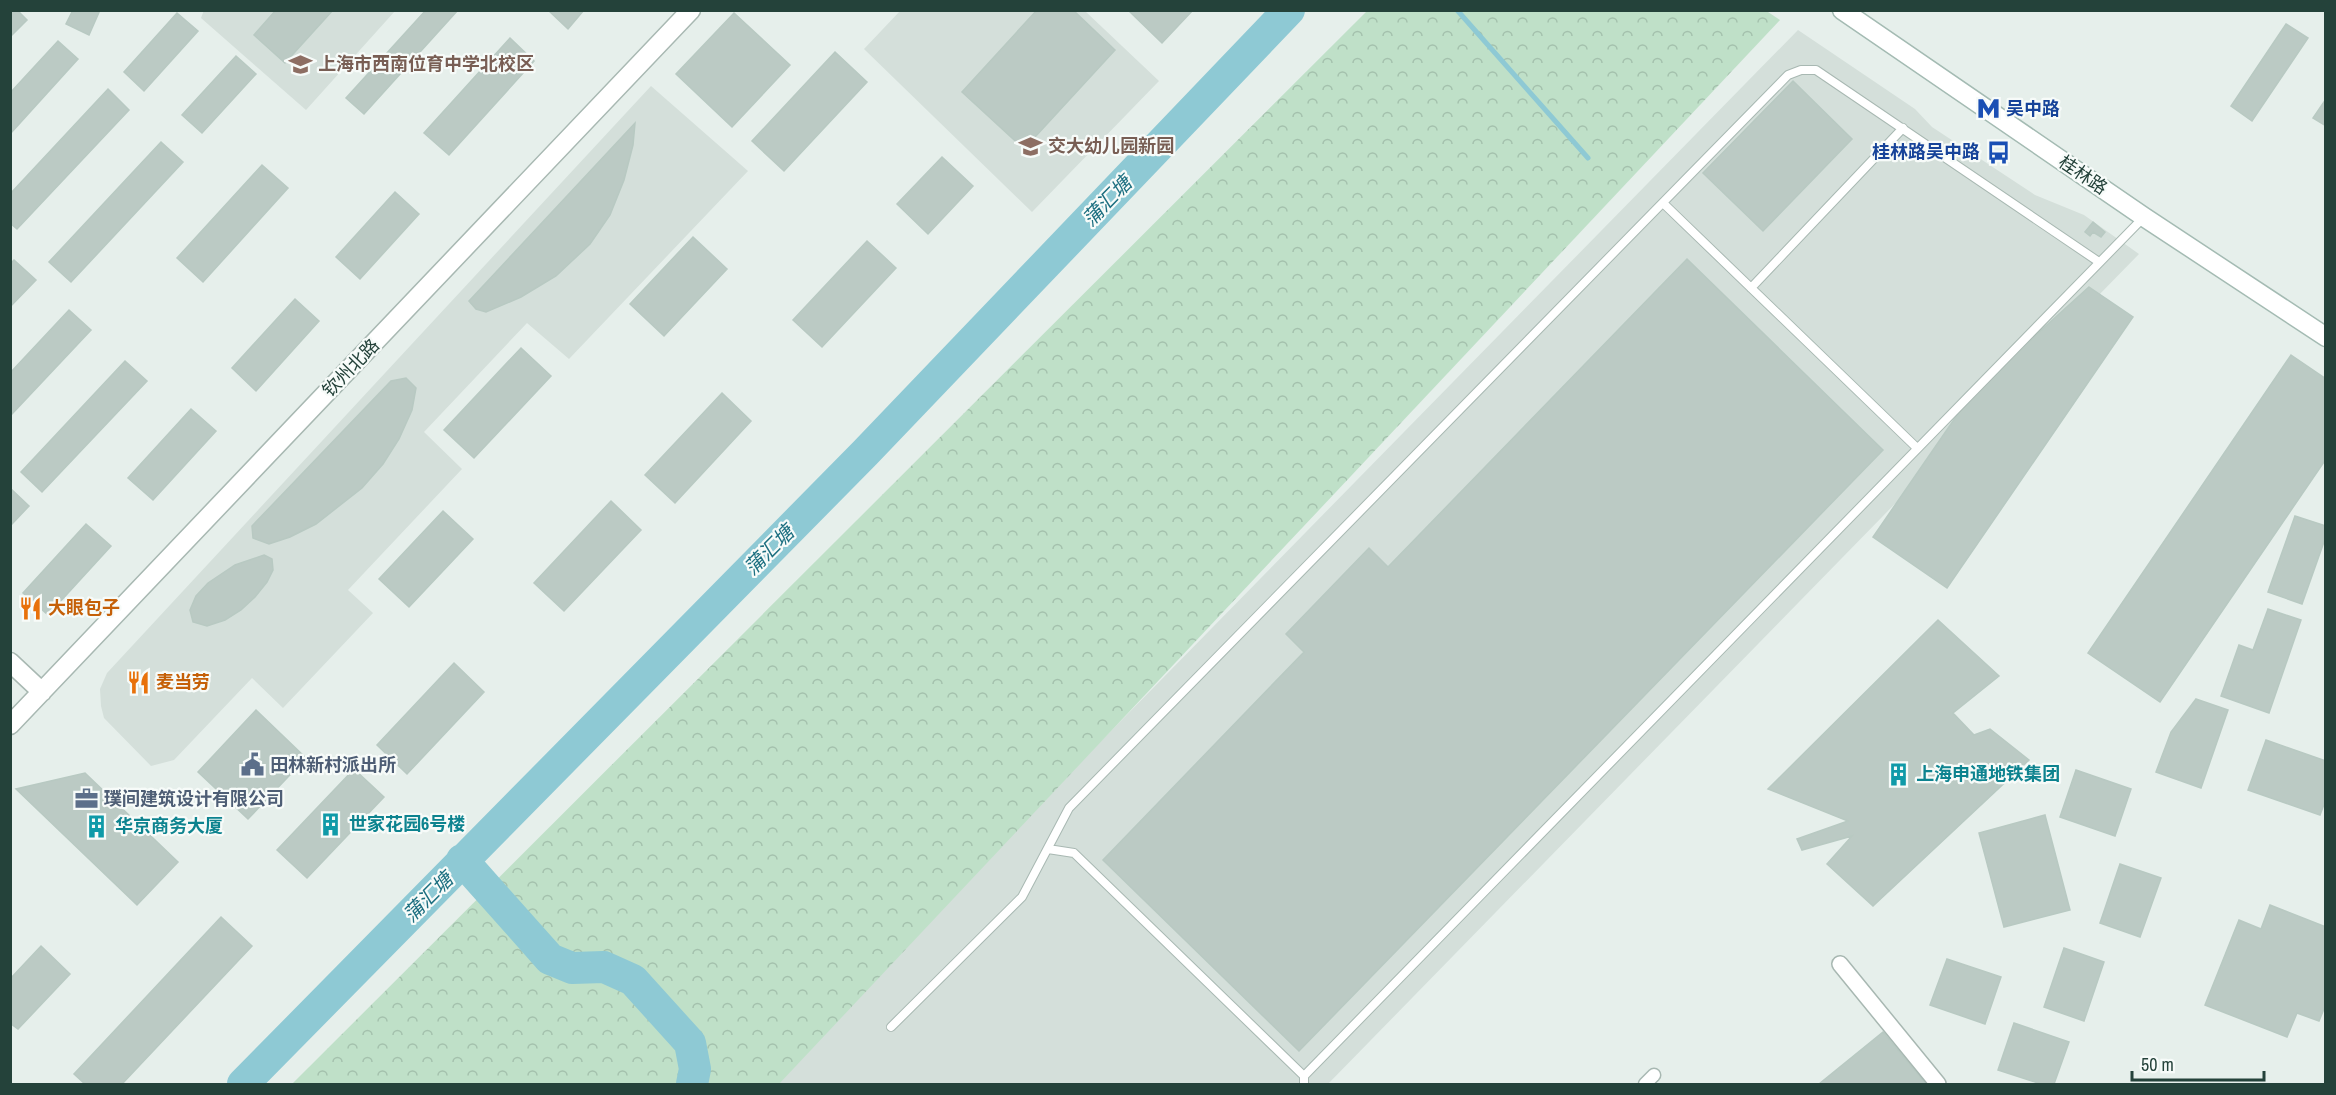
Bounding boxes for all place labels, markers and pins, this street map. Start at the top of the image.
school or university icon: 上海市西南位育中学北校区 [287,51,313,77]
place label: 上海市西南位育中学北校区 [318,51,534,76]
metro station icon: 吴中路 [1975,96,2001,122]
place label: 吴中路 [2006,96,2060,121]
school or university icon: 交大幼儿园新园 [1017,133,1043,159]
place label: 交大幼儿园新园 [1048,133,1174,158]
place label: 桂林路吴中路 [1872,139,1980,164]
bus stop icon: 桂林路吴中路 [1985,139,2011,165]
restaurant icon: 大眼包子 [17,595,43,621]
place label: 大眼包子 [48,595,120,620]
restaurant icon: 麦当劳 [125,669,151,695]
place label: 麦当劳 [156,669,210,694]
public building icon: 田林新村派出所 [239,752,265,778]
place label: 田林新村派出所 [270,752,396,777]
building icon: 上海申通地铁集团 [1885,761,1911,787]
place label: 上海申通地铁集团 [1916,761,2060,786]
office icon: 璞间建筑设计有限公司 [73,786,99,812]
place label: 璞间建筑设计有限公司 [104,786,284,811]
building icon: 世家花园6号楼 [318,811,344,837]
place label: 世家花园6号楼 [349,811,465,836]
building icon: 华京商务大厦 [84,813,110,839]
place label: 华京商务大厦 [115,813,223,838]

